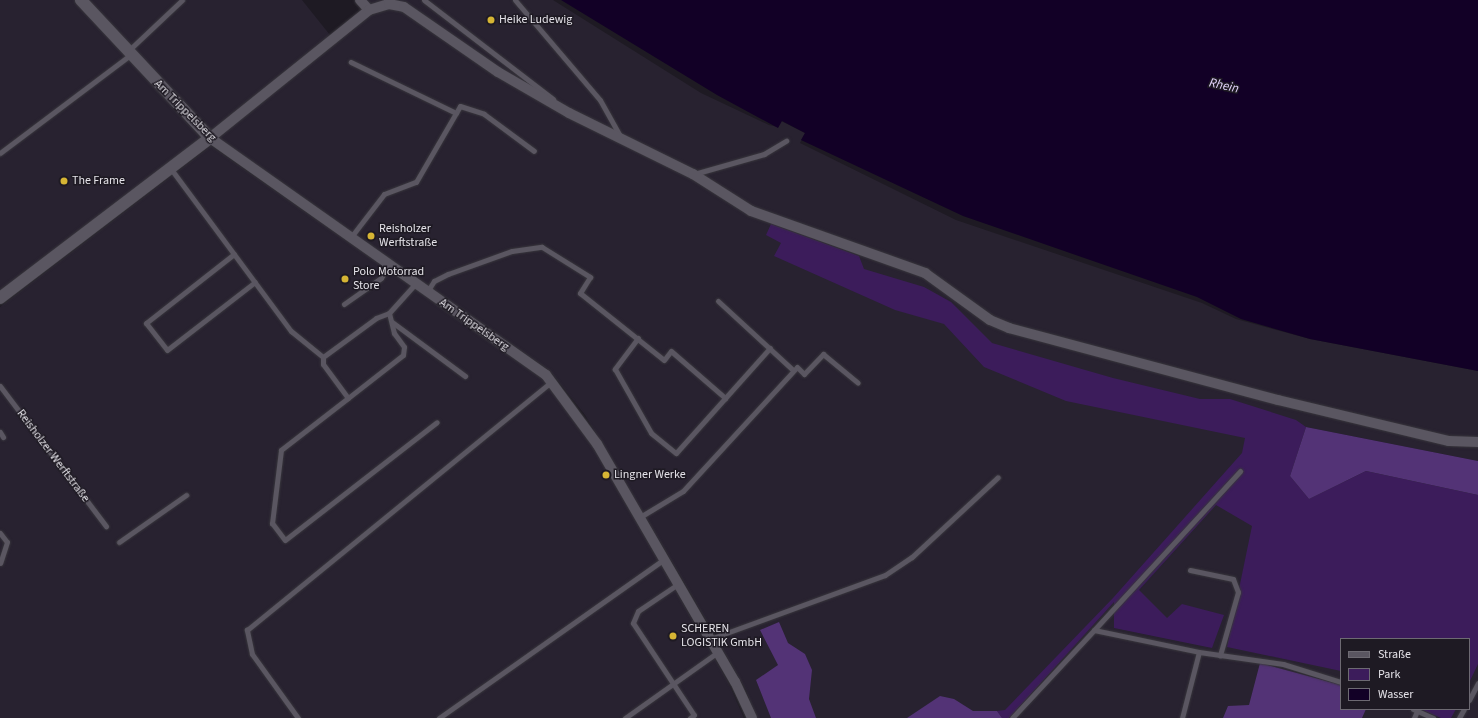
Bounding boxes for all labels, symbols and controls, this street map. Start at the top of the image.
place label: Heike Ludewig [499,13,572,27]
marker: Heike Ludewig [486,15,496,25]
water label: Rhein [1208,75,1240,97]
street label: Am Trippelsberg [151,77,219,145]
place label: The Frame [72,174,125,188]
marker: The Frame [59,176,69,186]
place label: Reisholzer Werftstraße [379,222,437,250]
marker: Reisholzer Werftstraße [366,231,376,241]
place label: Polo Motorrad Store [353,265,424,293]
marker: Polo Motorrad Store [340,274,350,284]
street label: Am Trippelsberg [436,296,512,354]
street label: Reisholzer Werftstraße [13,407,93,505]
place label: Lingner Werke [614,468,686,482]
marker: Lingner Werke [601,470,611,480]
place label: SCHEREN LOGISTIK GmbH [681,622,762,650]
marker: SCHEREN LOGISTIK GmbH [668,631,678,641]
legend [1340,638,1470,710]
text: Straße [1378,646,1411,663]
text: Park [1378,666,1400,683]
text: Wasser [1378,686,1413,703]

